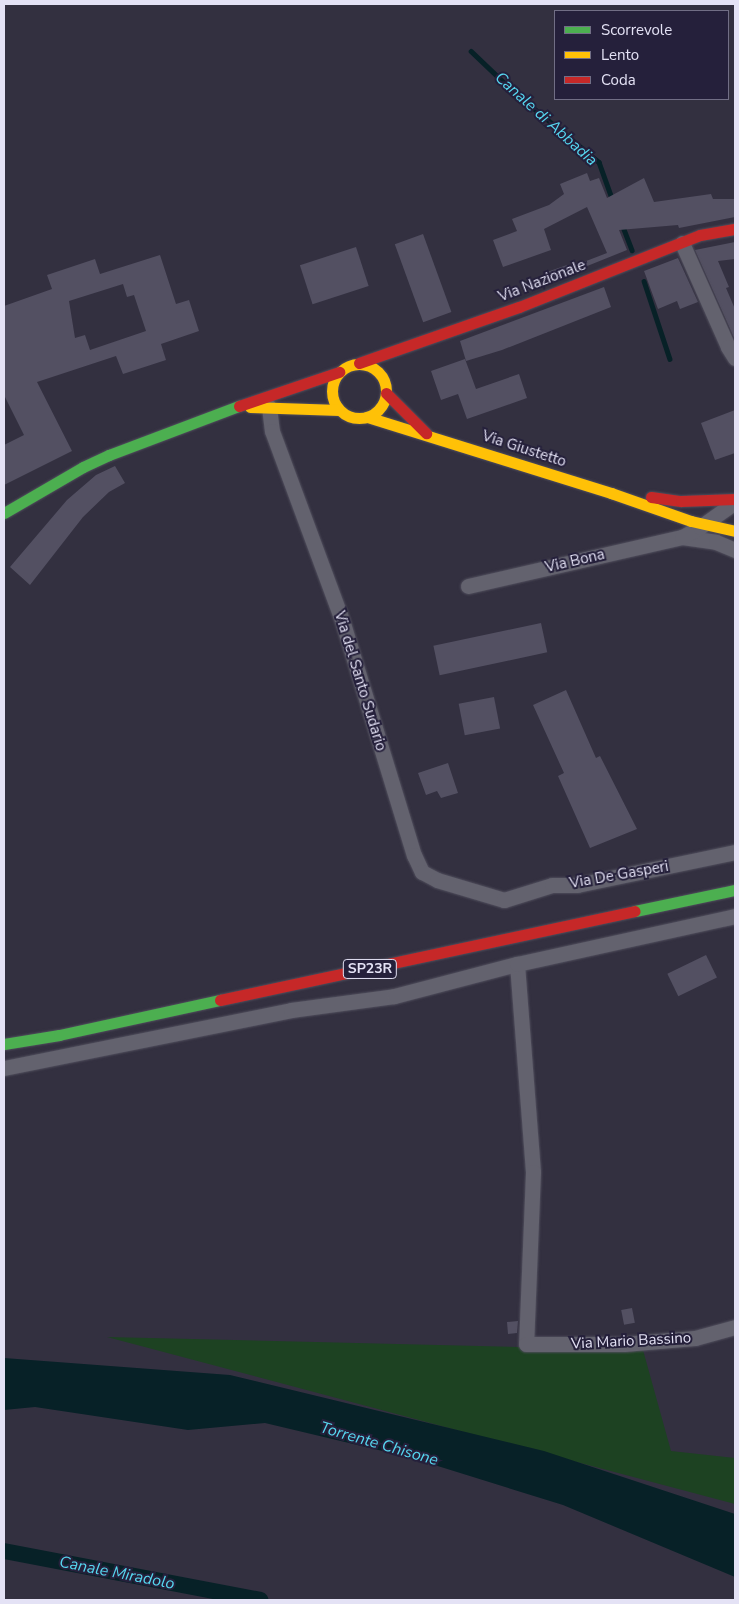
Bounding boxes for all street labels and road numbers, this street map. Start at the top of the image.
street label: Via Nazionale [496,256,588,306]
street label: Via Giustetto [480,427,568,471]
street label: Via Bona [543,545,607,577]
street label: Via del Santo Sudario [330,609,390,753]
street label: Via De Gasperi [568,857,670,893]
road number: SP23R [342,958,398,981]
street label: Via Mario Bassino [570,1329,692,1353]

